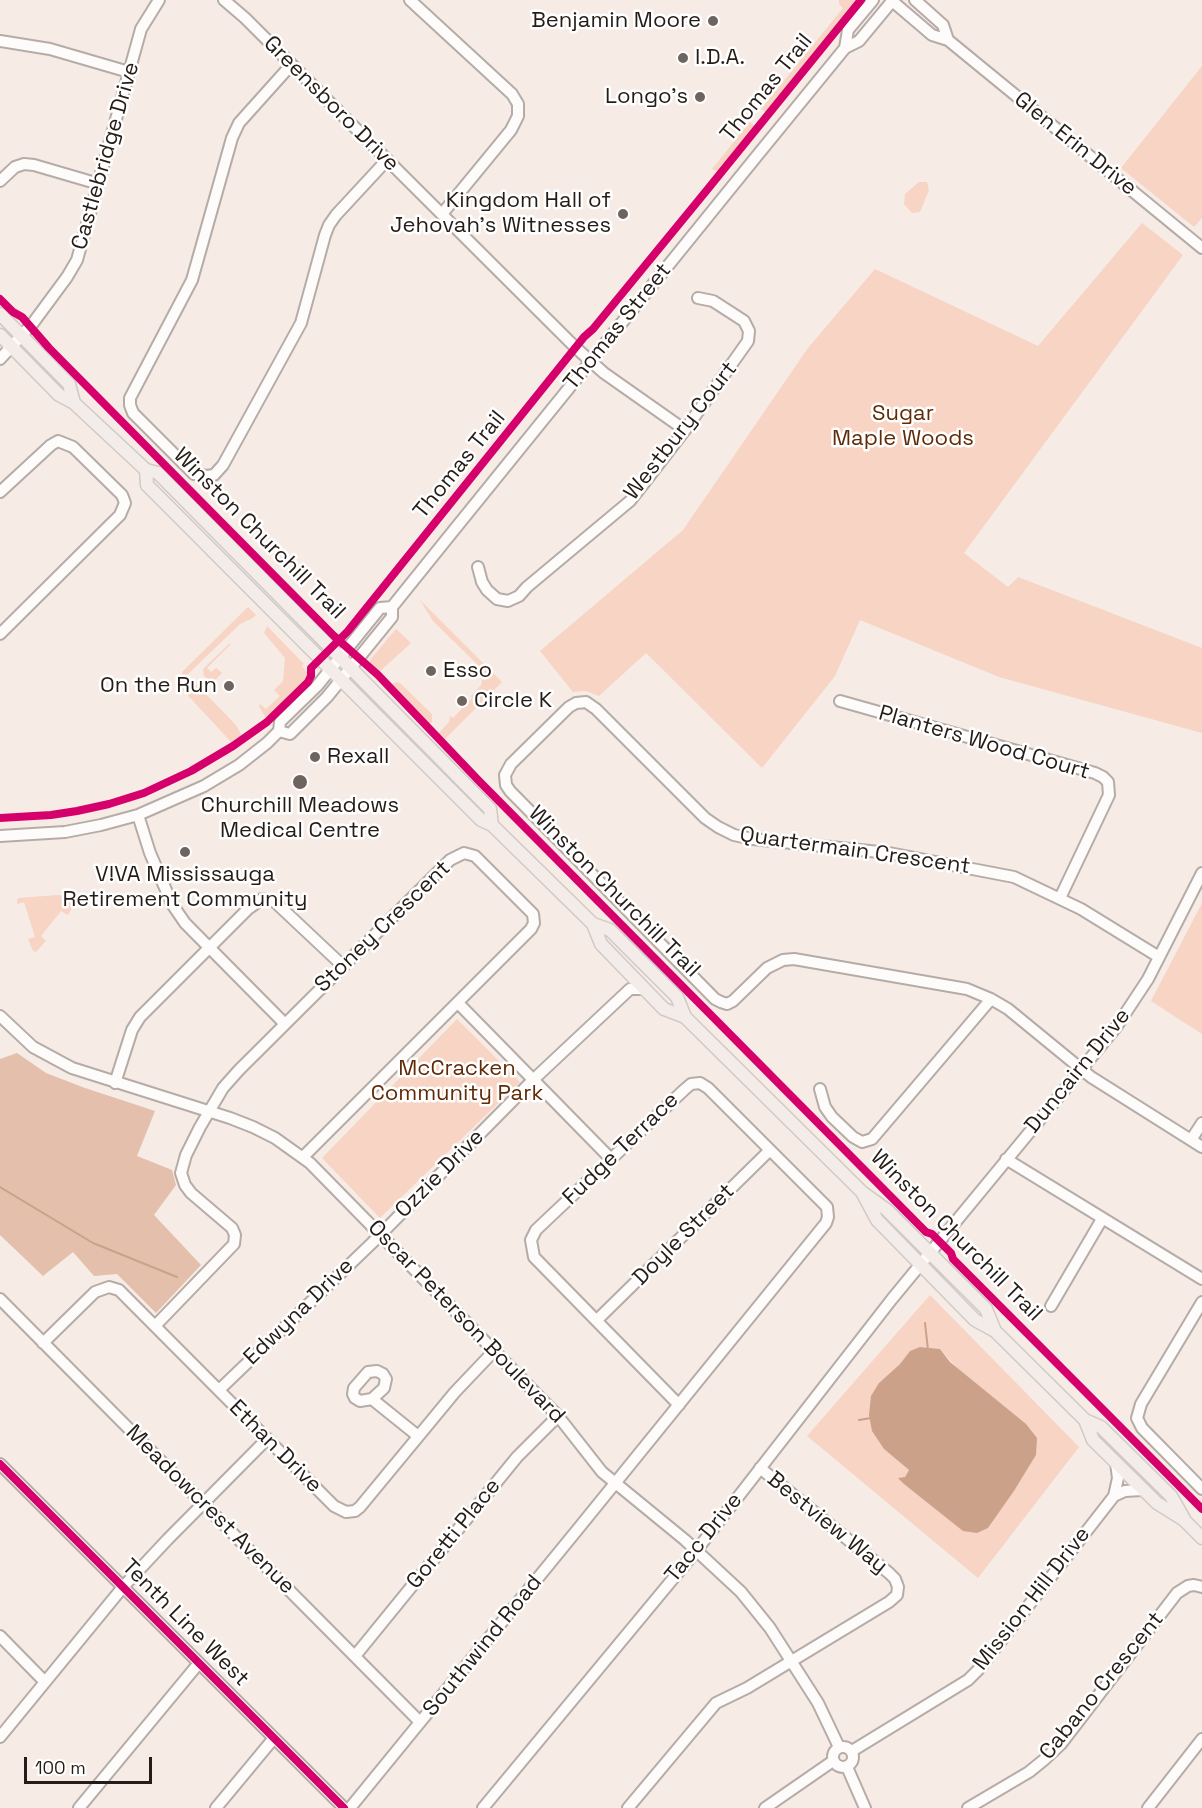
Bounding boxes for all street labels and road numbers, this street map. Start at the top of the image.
street label: Thomas Trail [715,29,819,147]
street label: Greensboro Drive [258,31,404,177]
street label: Castlebridge Drive [67,59,145,253]
street label: Glen Erin Drive [1008,87,1142,201]
street label: Thomas Street [559,258,677,396]
street label: Westbury Court [619,357,743,505]
street label: Thomas Trail [408,406,512,524]
street label: Winston Churchill Trail [168,443,350,625]
street label: Planters Wood Court [876,700,1092,786]
street label: Winston Churchill Trail [523,801,705,983]
street label: Quartermain Crescent [738,822,972,880]
street label: Stoney Crescent [310,855,456,999]
street label: Duncairn Drive [1020,1003,1136,1139]
street label: Fudge Terrace [558,1087,684,1211]
street label: Ozzie Drive [390,1124,490,1224]
street label: Winston Churchill Trail [865,1145,1047,1327]
street label: Doyle Street [628,1179,740,1291]
street label: Oscar Peterson Boulevard [362,1215,570,1429]
street label: Edwyna Drive [239,1253,359,1371]
street label: Ethan Drive [223,1395,327,1499]
street label: Meadowcrest Avenue [120,1420,300,1600]
street label: Bestview Way [761,1466,893,1580]
street label: Goretti Place [401,1473,507,1595]
street label: Tacc Drive [660,1488,748,1588]
street label: Mission Hill Drive [968,1522,1096,1676]
street label: Tenth Line West [116,1554,254,1692]
street label: Southwind Road [418,1570,548,1722]
street label: Cabano Crescent [1034,1607,1170,1765]

